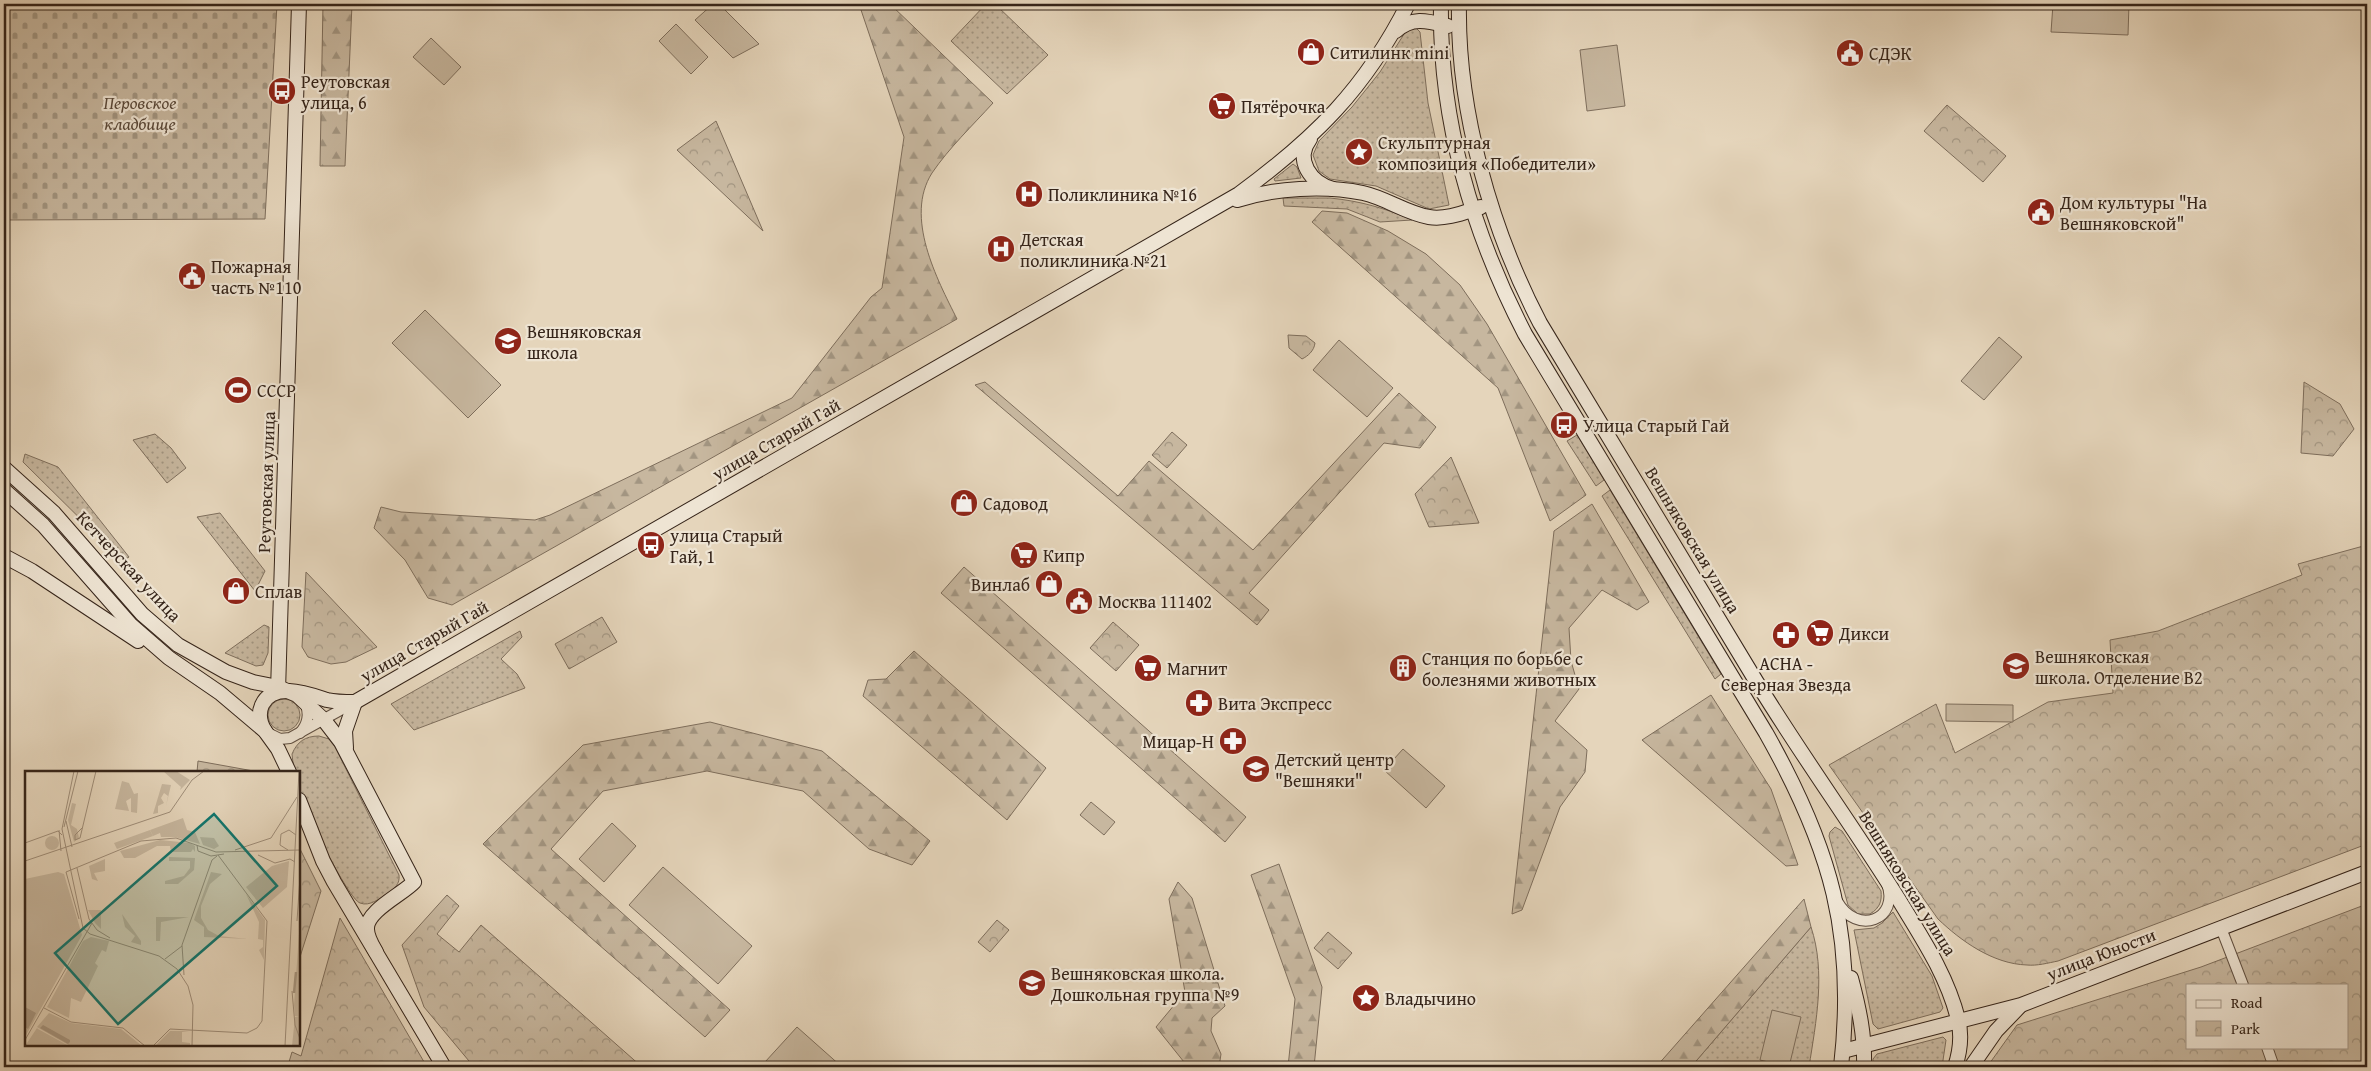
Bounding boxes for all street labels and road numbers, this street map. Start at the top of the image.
street label: улица Старый Гай [706,391,846,487]
street label: Реутовская улица [250,410,282,553]
street label: Вешняковская улица [1638,462,1748,619]
street label: Кетчерская улица [70,504,188,628]
street label: улица Старый Гай [354,593,494,689]
street label: Вешняковская улица [1852,805,1964,961]
street label: улица Юности [2042,921,2160,988]

